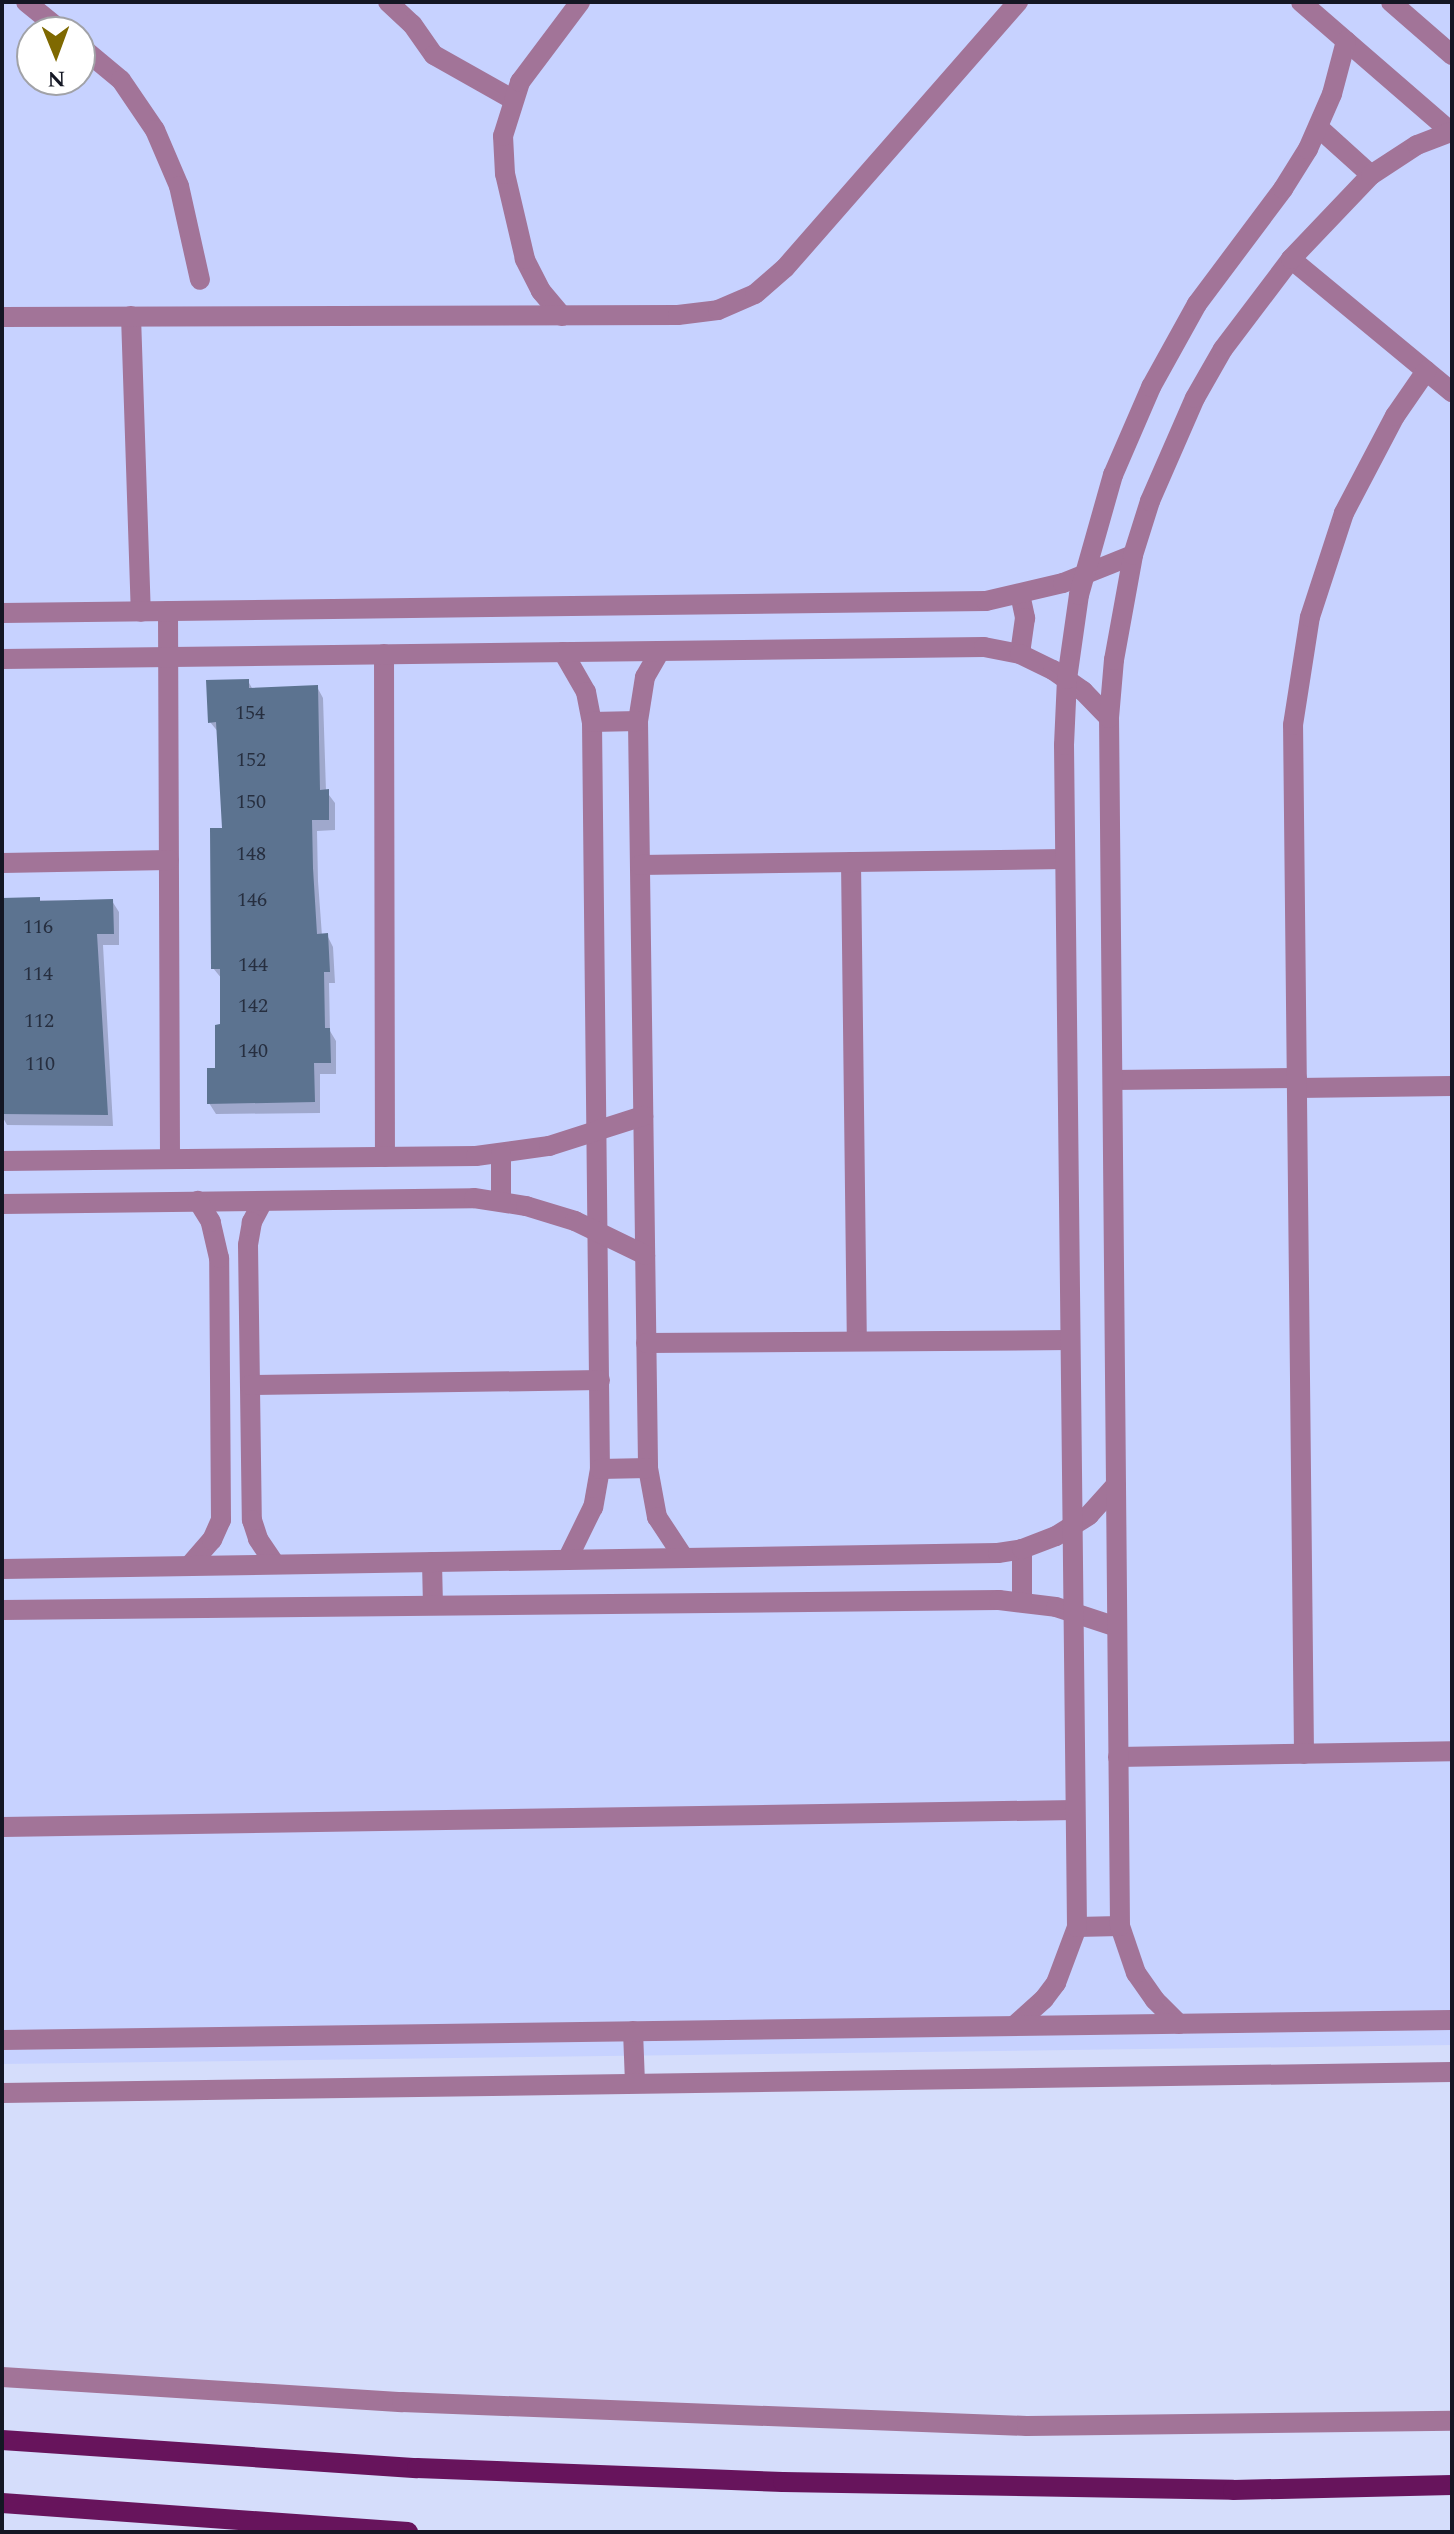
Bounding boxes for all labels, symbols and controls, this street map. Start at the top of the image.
north arrow [16,16,96,96]
text: N [47,62,66,95]
house number: 154 [235,701,265,725]
house number: 152 [236,748,266,772]
house number: 150 [236,790,266,814]
house number: 148 [236,842,266,866]
house number: 146 [237,888,267,912]
house number: 116 [23,915,53,939]
house number: 144 [238,953,268,977]
house number: 114 [23,962,53,986]
house number: 142 [238,994,268,1018]
house number: 112 [24,1009,54,1033]
house number: 140 [238,1039,268,1063]
house number: 110 [25,1052,55,1076]

